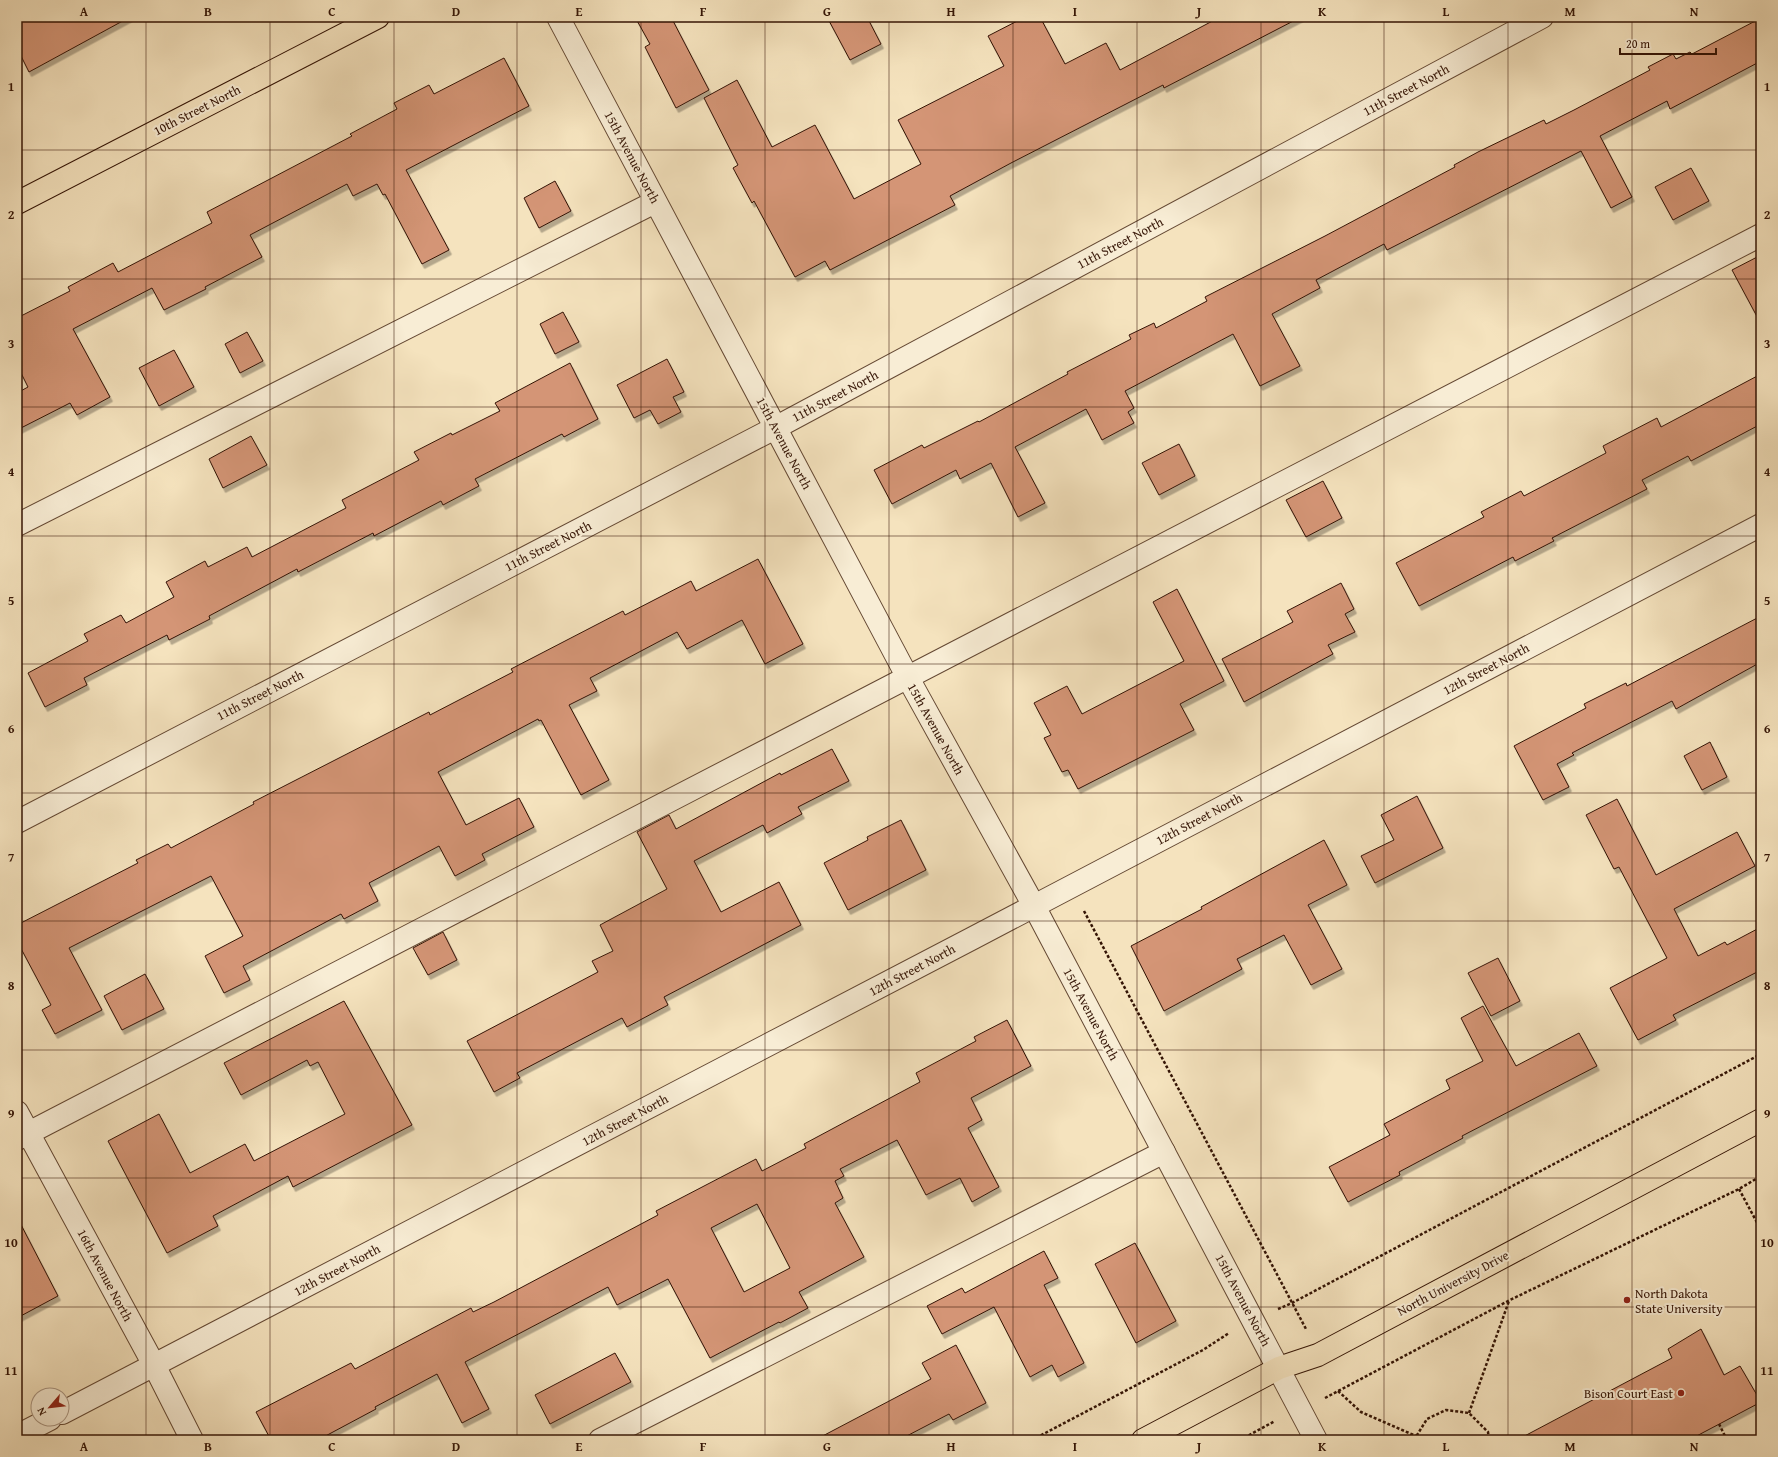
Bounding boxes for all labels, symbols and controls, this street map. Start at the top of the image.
text: A [80,2,89,21]
text: B [204,2,212,21]
text: C [328,2,336,21]
text: D [452,2,460,21]
text: E [576,2,583,21]
text: F [700,2,707,21]
text: G [823,2,831,21]
text: H [946,2,956,21]
text: I [1073,2,1077,21]
text: J [1195,2,1202,21]
text: K [1318,2,1327,21]
text: L [1443,2,1450,21]
text: M [1564,2,1576,21]
text: N [1690,2,1699,21]
scale bar [1620,30,1716,56]
text: 20 m [1626,35,1650,52]
street label: 11th Street North [1359,59,1453,121]
text: 1 [8,77,14,96]
text: 1 [1764,77,1770,96]
street label: 10th Street North [150,80,244,140]
street label: 15th Avenue North [600,107,665,207]
text: 2 [8,205,15,224]
text: 2 [1764,205,1771,224]
street label: 11th Street North [1073,212,1167,274]
text: 3 [8,334,14,353]
text: 3 [1764,334,1770,353]
street label: 11th Street North [788,365,882,427]
street label: 15th Avenue North [752,393,817,493]
text: 4 [8,462,15,481]
text: 4 [1764,462,1771,481]
street label: 11th Street North [501,516,595,576]
text: 5 [8,591,15,610]
text: 5 [1764,591,1771,610]
street label: 12th Street North [1439,638,1533,700]
street label: 11th Street North [213,665,307,725]
street label: 15th Avenue North [903,680,969,779]
text: 6 [8,719,15,738]
text: 6 [1764,719,1771,738]
street label: 12th Street North [1152,788,1246,850]
text: 7 [8,848,15,867]
text: 7 [1764,848,1771,867]
street label: 12th Street North [865,939,959,1001]
street label: 15th Avenue North [1059,964,1124,1064]
text: 8 [8,976,15,995]
text: 8 [1764,976,1771,995]
street label: 12th Street North [578,1089,672,1151]
text: 9 [8,1104,15,1123]
text: 9 [1764,1104,1771,1123]
street label: 16th Avenue North [73,1225,138,1325]
text: 10 [4,1233,18,1252]
text: 10 [1760,1233,1774,1252]
street label: 12th Street North [290,1239,384,1301]
street label: North University Drive [1394,1245,1512,1321]
street label: 15th Avenue North [1211,1250,1276,1350]
place label: North Dakota State University [1635,1284,1723,1318]
marker: North Dakota State University [1622,1295,1632,1305]
text: 11 [4,1361,18,1380]
text: 11 [1760,1361,1774,1380]
place label: Bison Court East [1584,1384,1673,1403]
north arrow [30,1387,70,1427]
marker: Bison Court East [1676,1388,1686,1398]
text: N [32,1404,50,1419]
text: A [80,1437,89,1456]
text: B [204,1437,212,1456]
text: C [328,1437,336,1456]
text: D [452,1437,460,1456]
text: E [576,1437,583,1456]
text: F [700,1437,707,1456]
text: G [823,1437,831,1456]
text: H [946,1437,956,1456]
text: I [1073,1437,1077,1456]
text: J [1195,1437,1202,1456]
text: K [1318,1437,1327,1456]
text: L [1443,1437,1450,1456]
text: M [1564,1437,1576,1456]
text: N [1690,1437,1699,1456]

